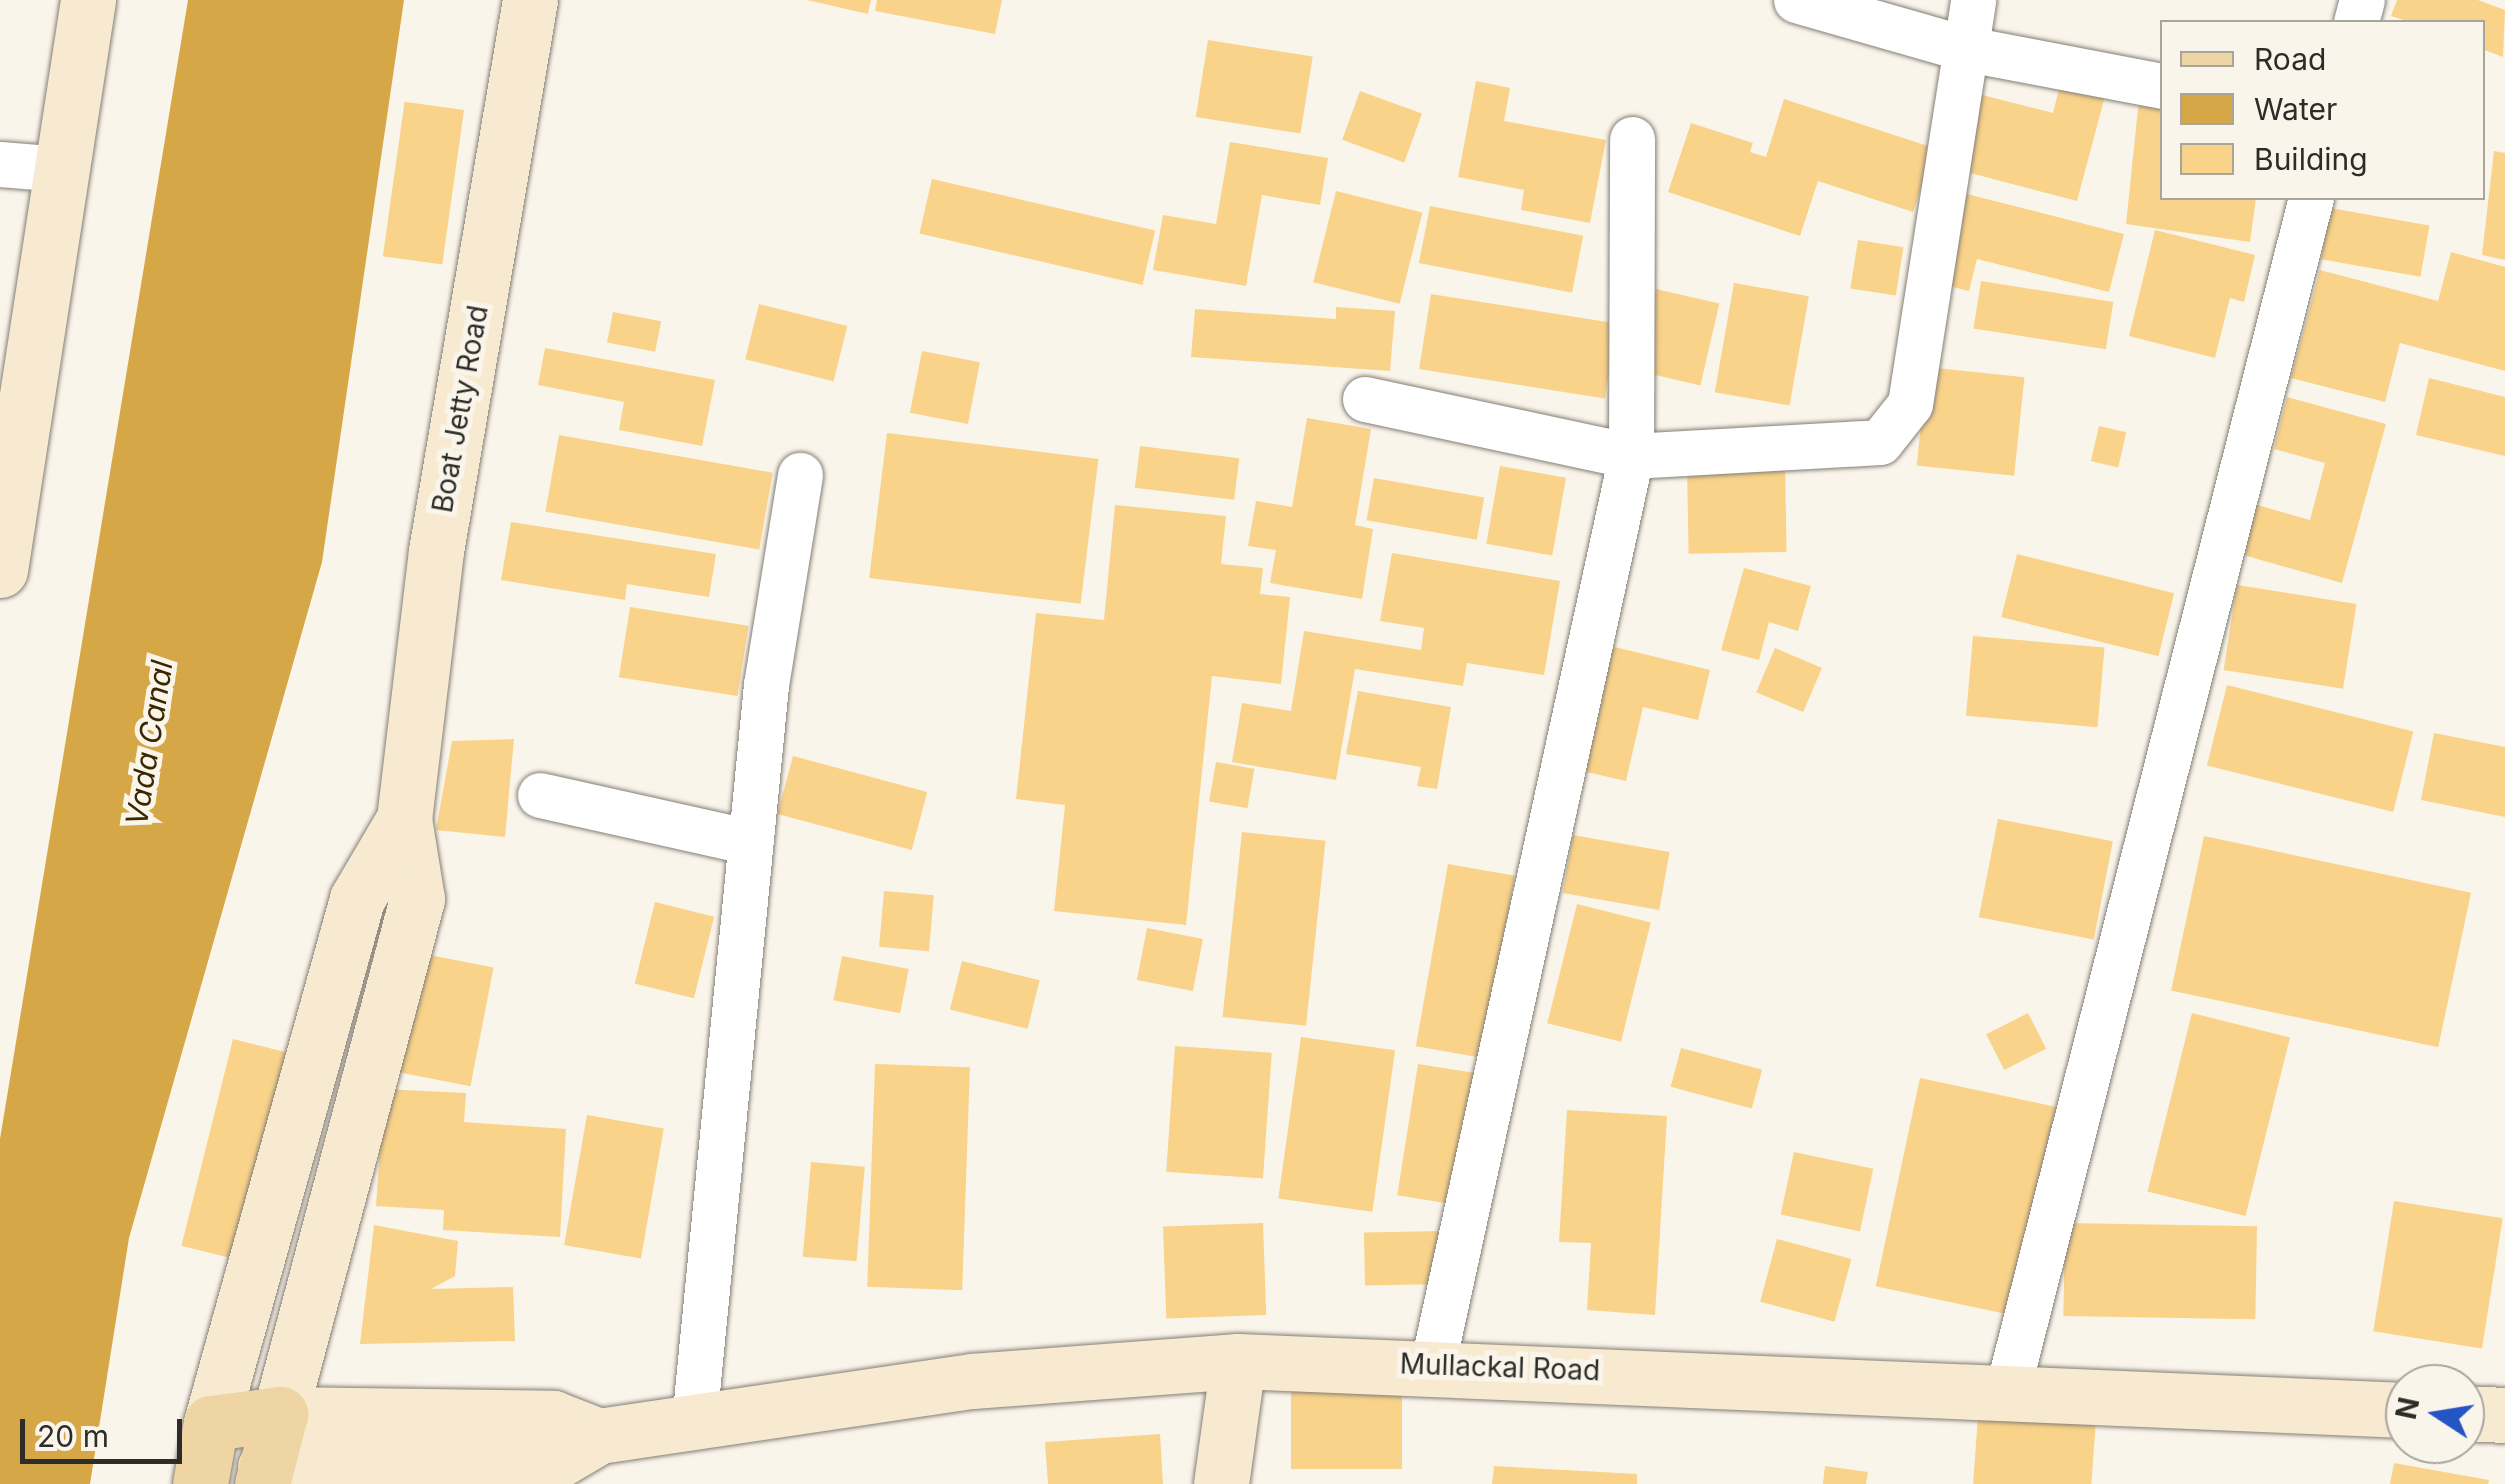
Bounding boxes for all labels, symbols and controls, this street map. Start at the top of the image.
legend [2160,20,2485,200]
text: Road [2254,41,2326,77]
text: Water [2254,91,2337,127]
text: Building [2254,141,2368,177]
street label: Boat Jetty Road [425,303,495,515]
water label: Vada Canal [118,658,180,828]
street label: Mullackal Road [1399,1347,1601,1387]
north arrow [2385,1364,2485,1464]
text: N [2389,1394,2426,1422]
scale bar [25,1399,188,1461]
text: 20 m [37,1418,109,1454]

